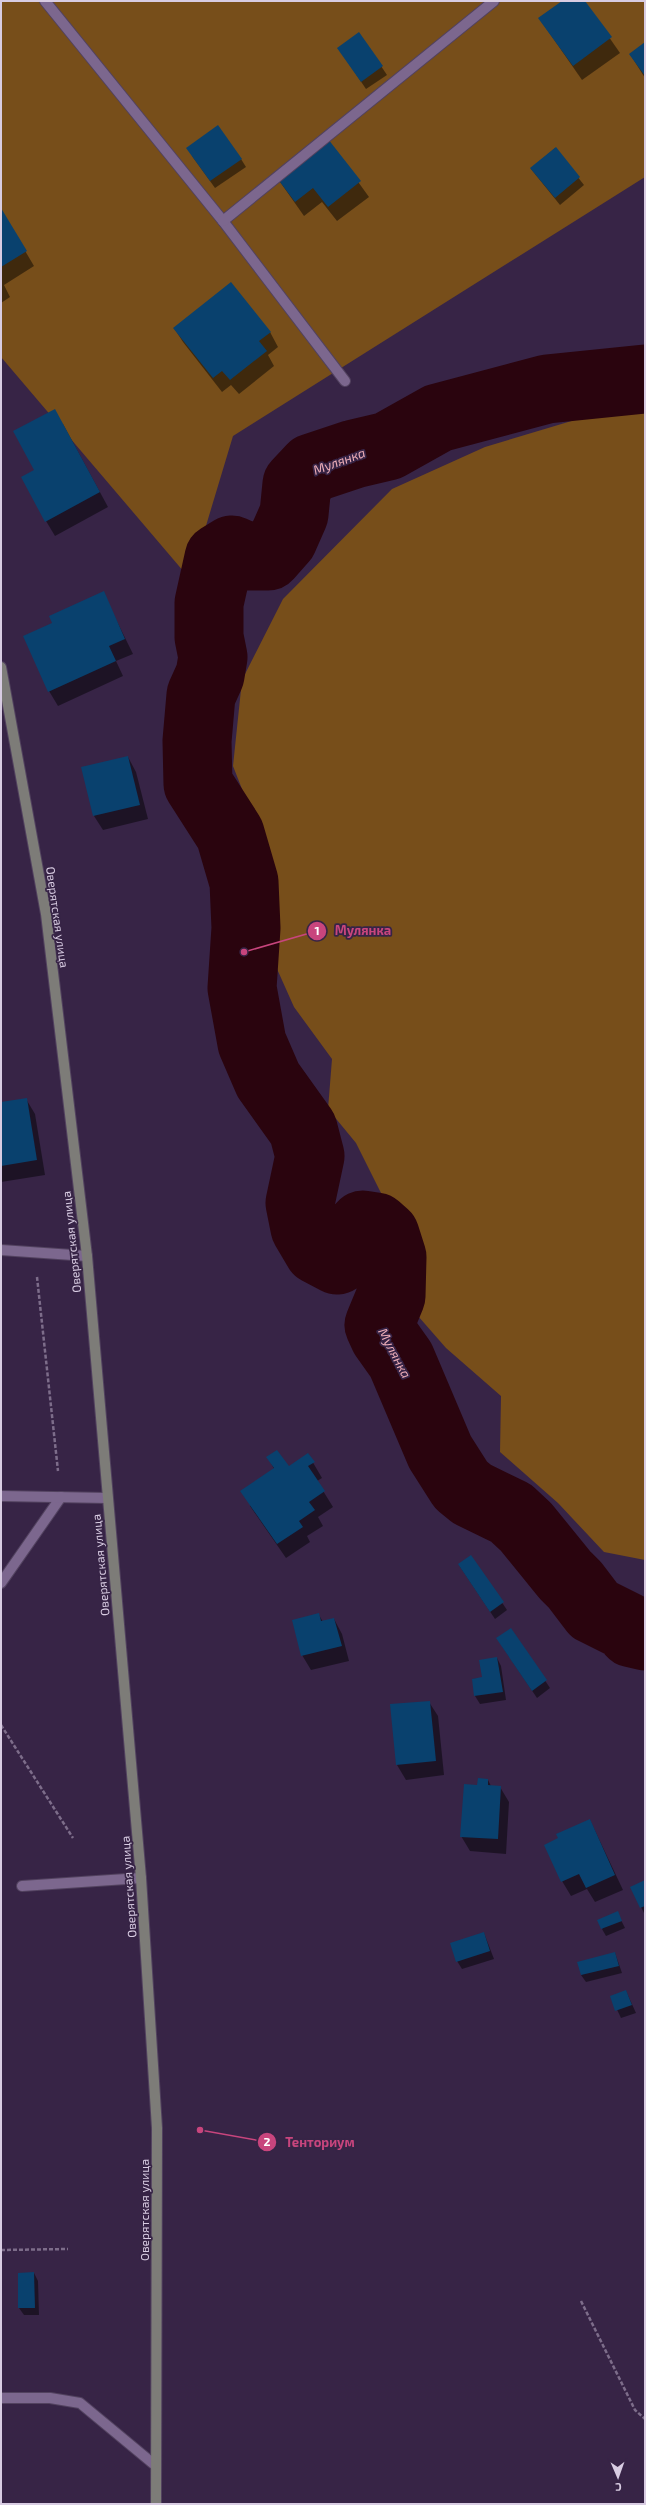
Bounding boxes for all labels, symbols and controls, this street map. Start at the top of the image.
water label: Мулянка [311,444,367,478]
street label: Оверятская улица [43,865,72,969]
callout: Мулянка [307,918,400,943]
text: Мулянка [335,922,391,938]
text: 1 [314,923,320,937]
street label: Оверятская улица [59,1190,84,1294]
water label: Мулянка [375,1325,415,1381]
street label: Оверятская улица [89,1513,112,1616]
street label: Оверятская улица [117,1836,140,1938]
callout: Тенториум [257,2130,362,2155]
text: 2 [264,2134,271,2148]
text: Тенториум [285,2134,355,2150]
street label: Оверятская улица [137,2159,152,2261]
north arrow [598,2457,638,2497]
text: С [614,2481,622,2494]

